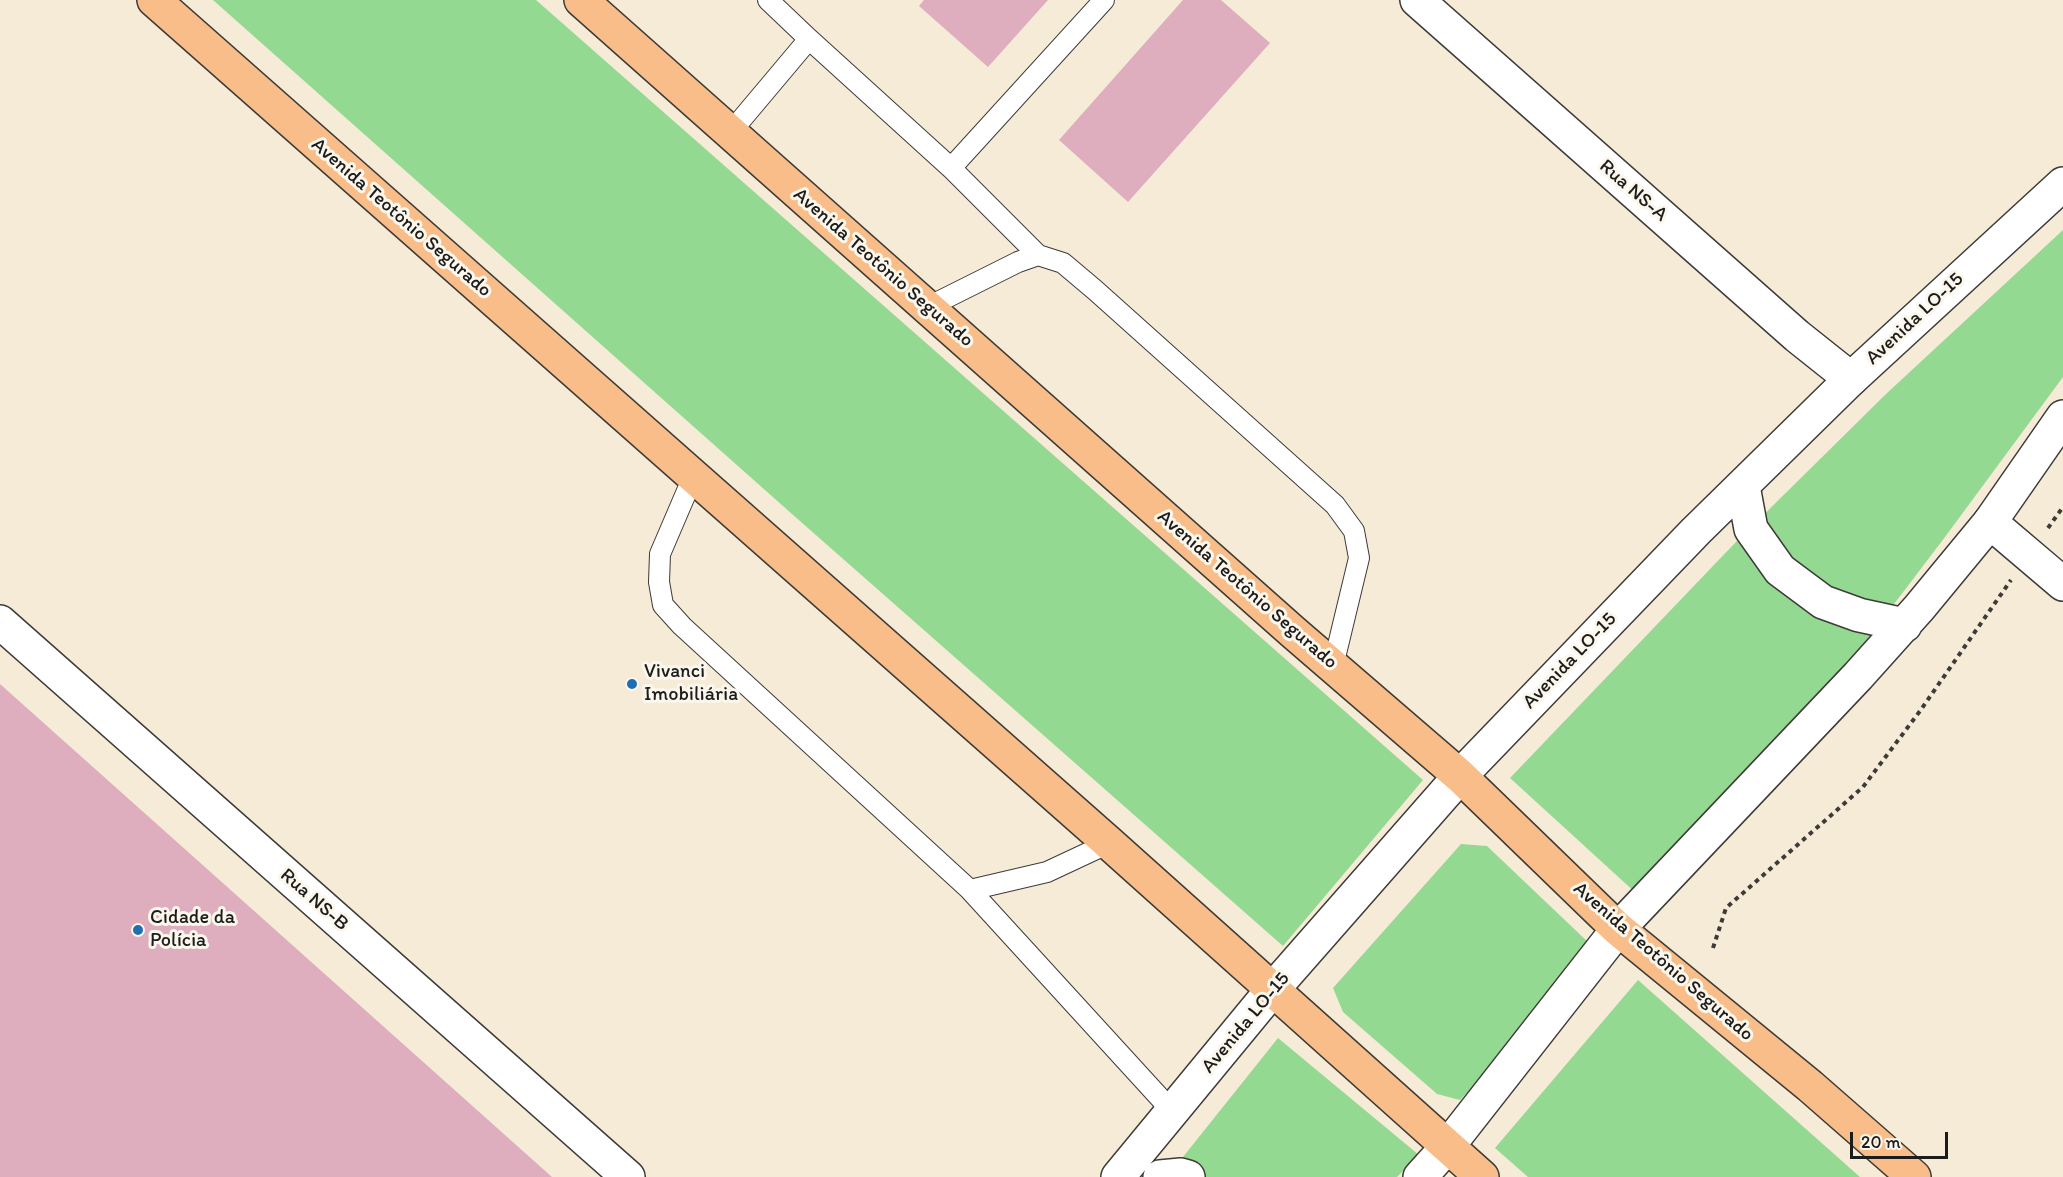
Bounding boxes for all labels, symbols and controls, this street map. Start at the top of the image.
street label: Avenida Teotônio Segurado [306,133,496,303]
street label: Rua NS-A [1594,155,1672,227]
street label: Avenida Teotônio Segurado [788,183,978,353]
street label: Avenida LO-15 [1861,268,1969,370]
street label: Avenida Teotônio Segurado [1152,505,1342,675]
street label: Avenida LO-15 [1518,608,1622,714]
place label: Vivanci Imobiliária [644,660,738,707]
marker: Vivanci Imobiliária [625,677,639,691]
street label: Rua NS-B [275,864,353,936]
street label: Avenida Teotônio Segurado [1568,877,1758,1047]
place label: Cidade da Polícia [150,906,235,953]
marker: Cidade da Polícia [131,923,145,937]
street label: Avenida LO-15 [1197,967,1295,1079]
scale bar [1853,1120,1950,1158]
text: 20 m [1861,1131,1901,1153]

